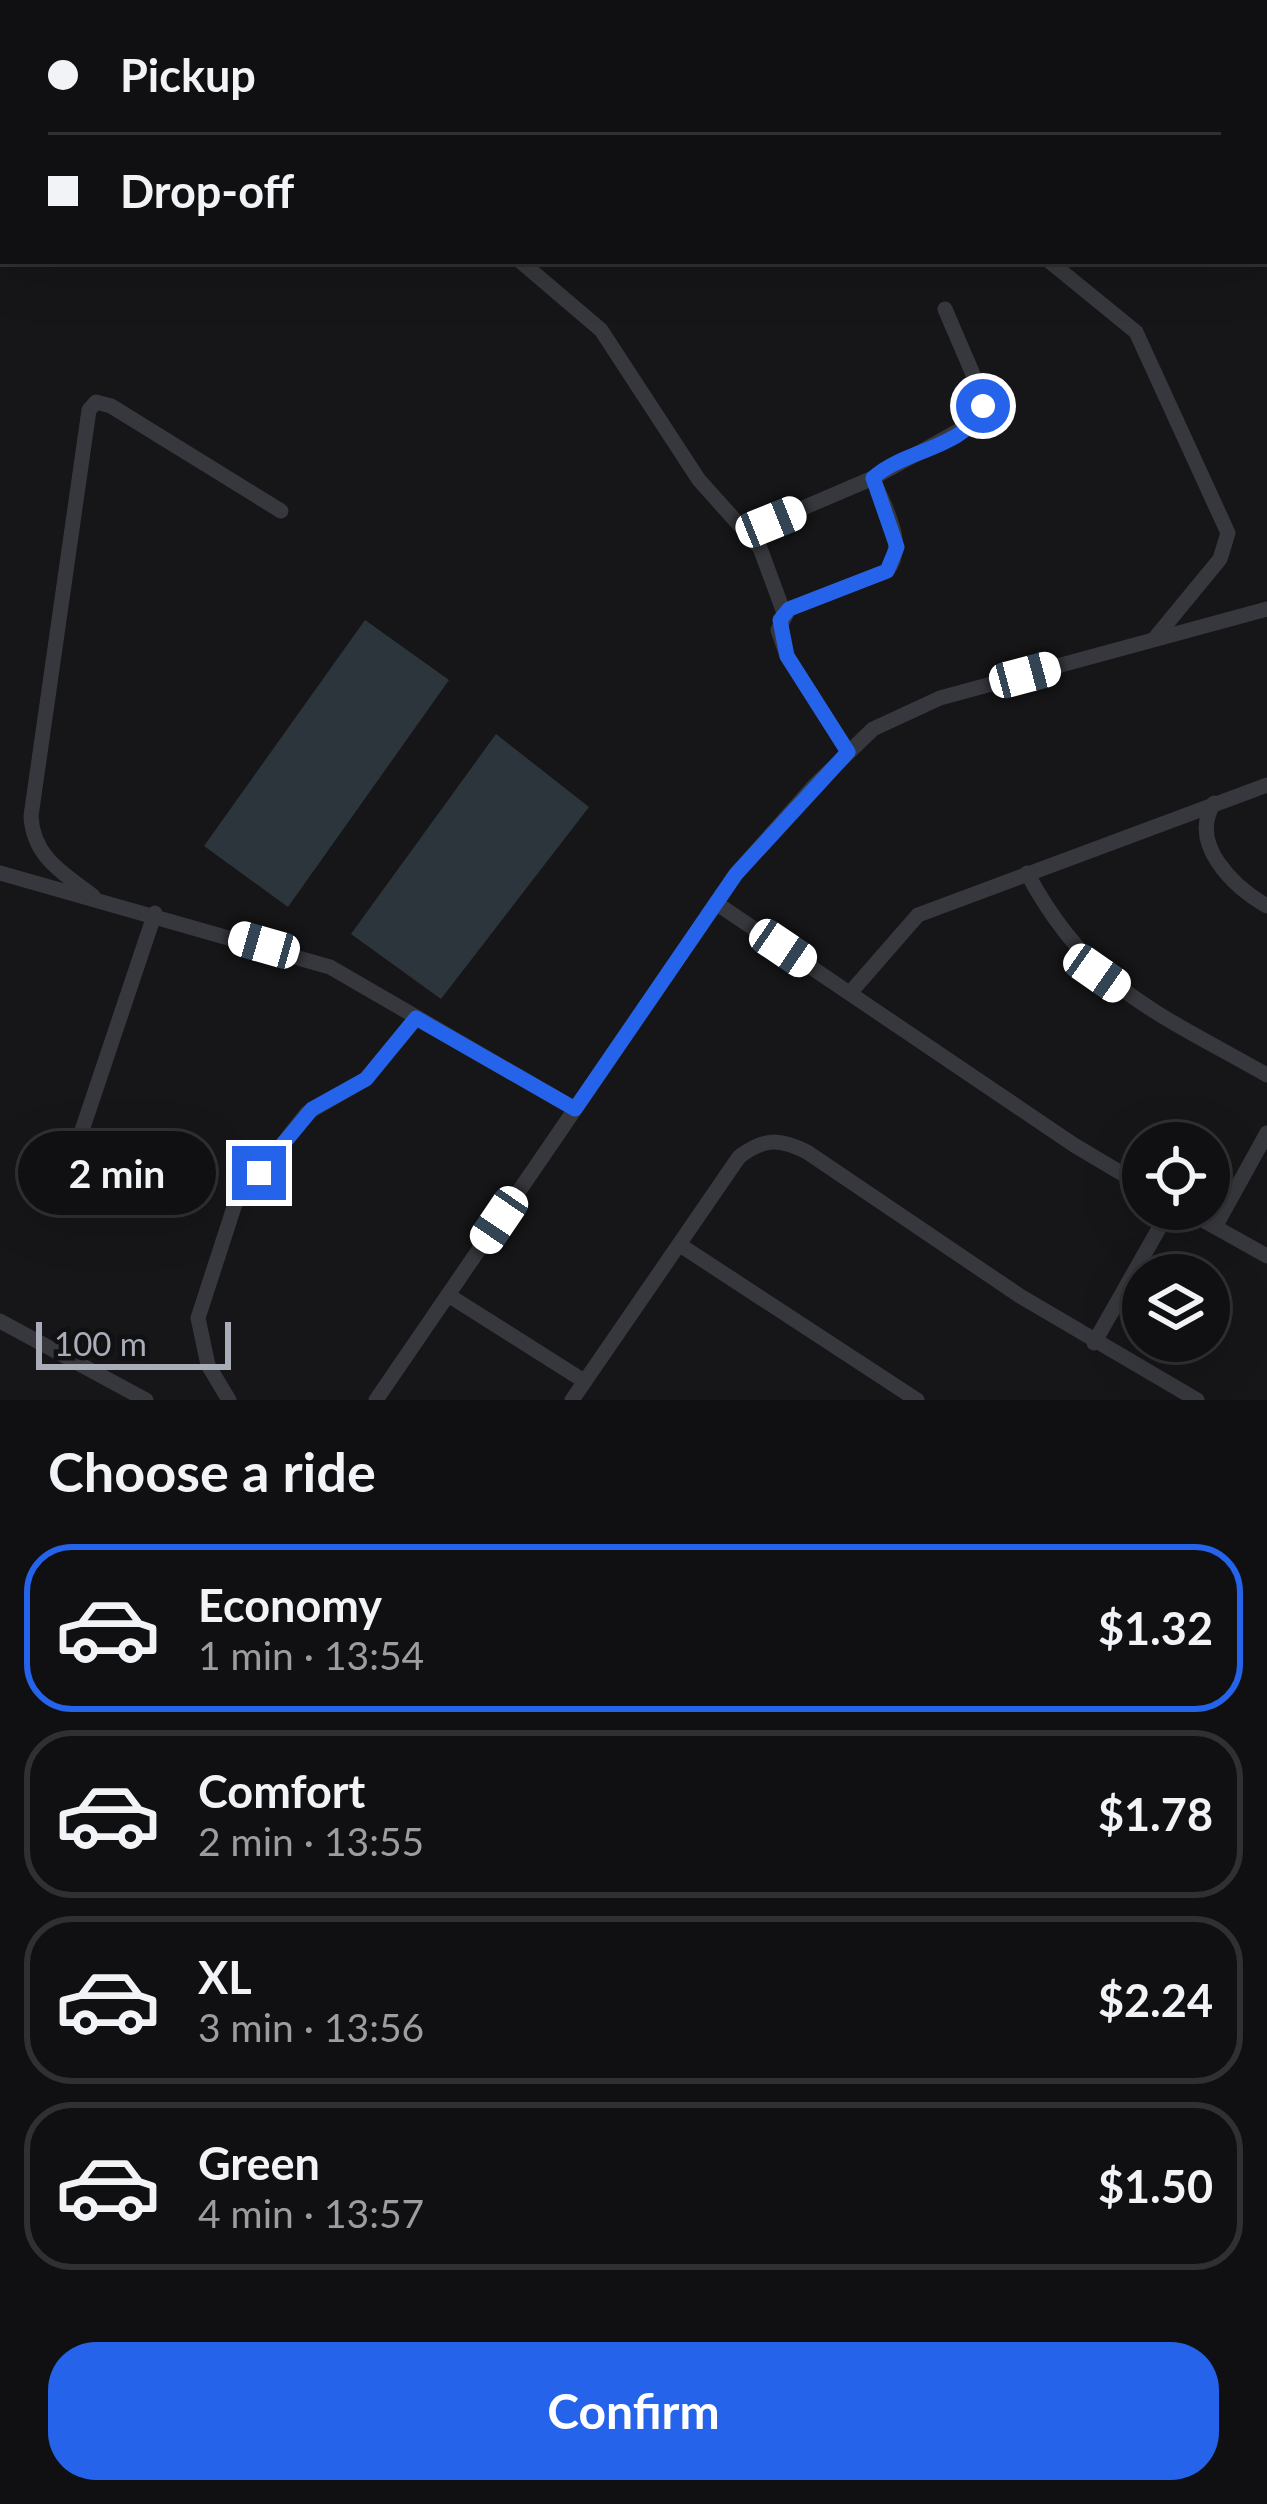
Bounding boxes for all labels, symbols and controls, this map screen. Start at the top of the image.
text: Pickup [120,48,256,102]
text: Drop-off [120,164,294,218]
route start [956,379,1010,433]
car [731,492,811,552]
car [986,648,1064,702]
car [743,913,823,983]
car [224,918,304,972]
car [1057,938,1137,1008]
map controls [1122,1122,1230,1362]
button: locate [1122,1122,1230,1230]
callout: 2 min [19,1131,217,1215]
route end [232,1146,286,1200]
text: 2 min [69,1150,165,1196]
car [464,1180,534,1260]
button: layers [1122,1254,1230,1362]
scale bar [36,1316,231,1369]
text: 100 m [54,1323,147,1363]
text: Choose a ride [48,1439,376,1504]
icon: car [54,1574,162,1682]
text: Economy [198,1578,382,1632]
text: $1.32 [1098,1601,1213,1655]
text: 1 min · 13:54 [198,1632,424,1678]
icon: car [54,1760,162,1868]
text: Comfort [198,1764,365,1818]
text: $1.78 [1098,1787,1213,1841]
text: 2 min · 13:55 [198,1818,424,1864]
icon: car [54,1946,162,2054]
text: XL [198,1950,252,2004]
text: $2.24 [1098,1973,1213,2027]
text: 3 min · 13:56 [198,2004,424,2050]
icon: car [54,2132,162,2240]
text: Green [198,2136,320,2190]
text: $1.50 [1098,2159,1213,2213]
text: 4 min · 13:57 [198,2190,424,2236]
button: Confirm [48,2342,1219,2480]

